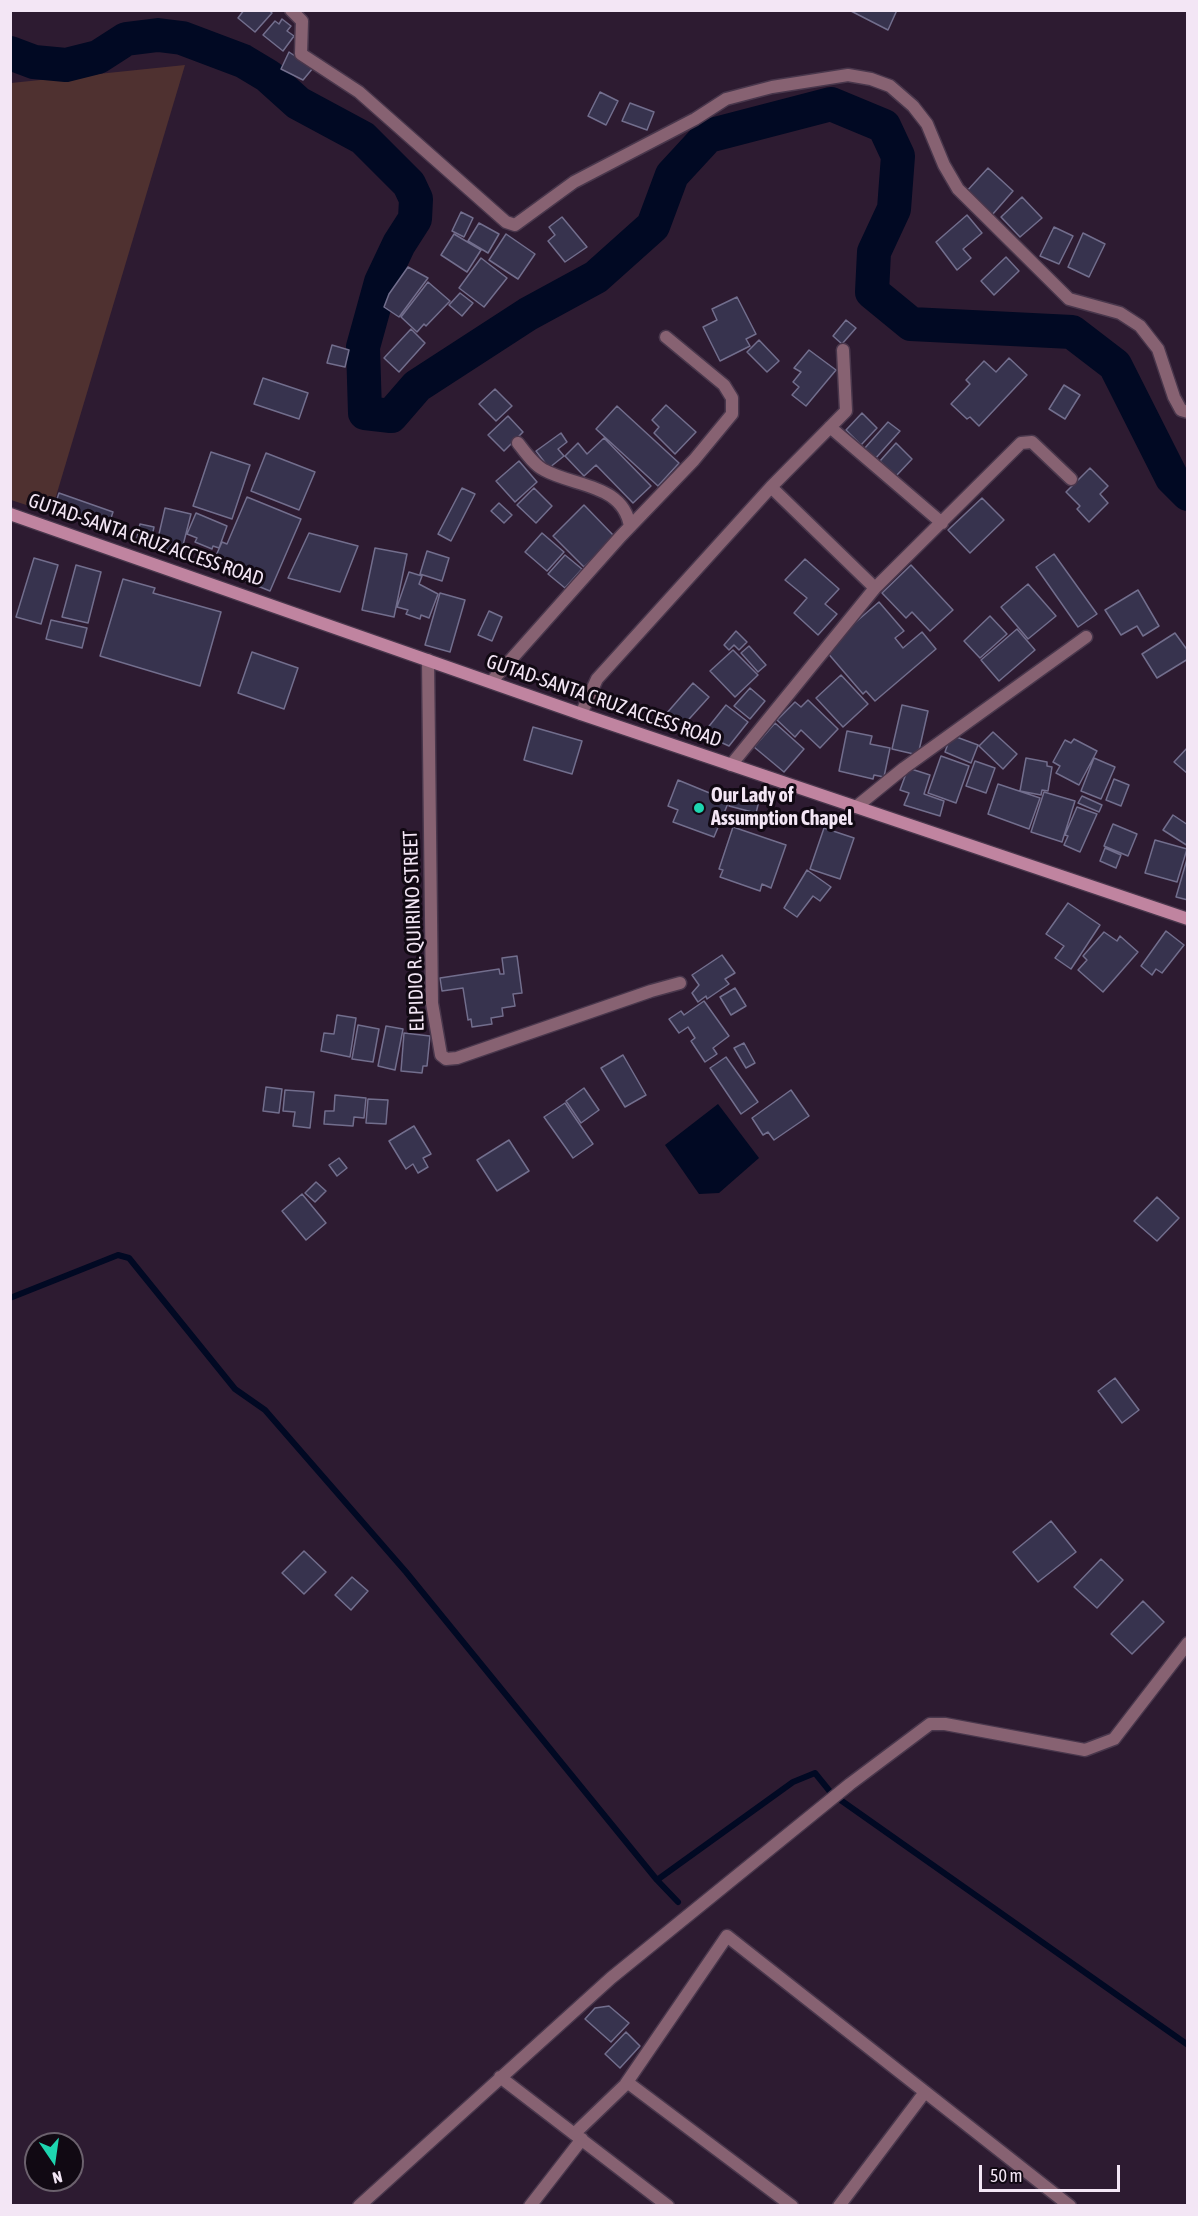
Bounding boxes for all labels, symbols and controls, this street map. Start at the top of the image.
street label: GUTAD-SANTA CRUZ ACCESS ROAD [25,488,267,592]
street label: GUTAD-SANTA CRUZ ACCESS ROAD [483,649,725,753]
place label: Our Lady of Assumption Chapel [711,784,853,831]
marker: Our Lady of Assumption Chapel [692,801,706,815]
street label: ELPIDIO R. QUIRINO STREET [398,830,430,1032]
north arrow [24,2132,84,2192]
scale bar [982,2153,1123,2191]
text: 50 m [990,2165,1022,2186]
text: N [51,2168,64,2187]

